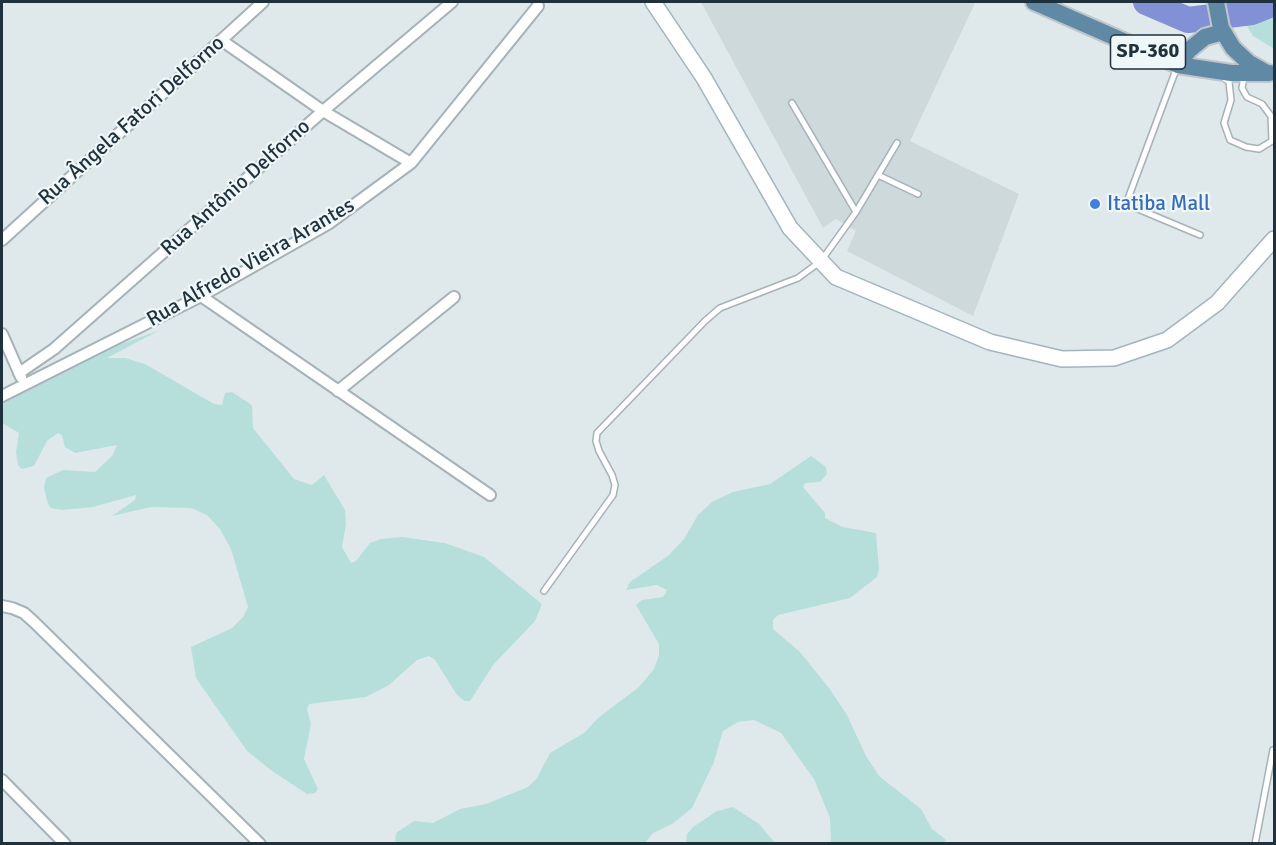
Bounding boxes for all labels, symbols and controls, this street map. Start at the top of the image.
street label: Rua Ângela Fatori Delforno [34,31,230,211]
road number: SP-360 [1110,35,1186,69]
street label: Rua Antônio Delforno [156,114,316,262]
place label: Itatiba Mall [1107,191,1210,217]
street label: Rua Alfredo Vieira Arantes [143,193,359,333]
marker: Itatiba Mall [1088,197,1102,211]

